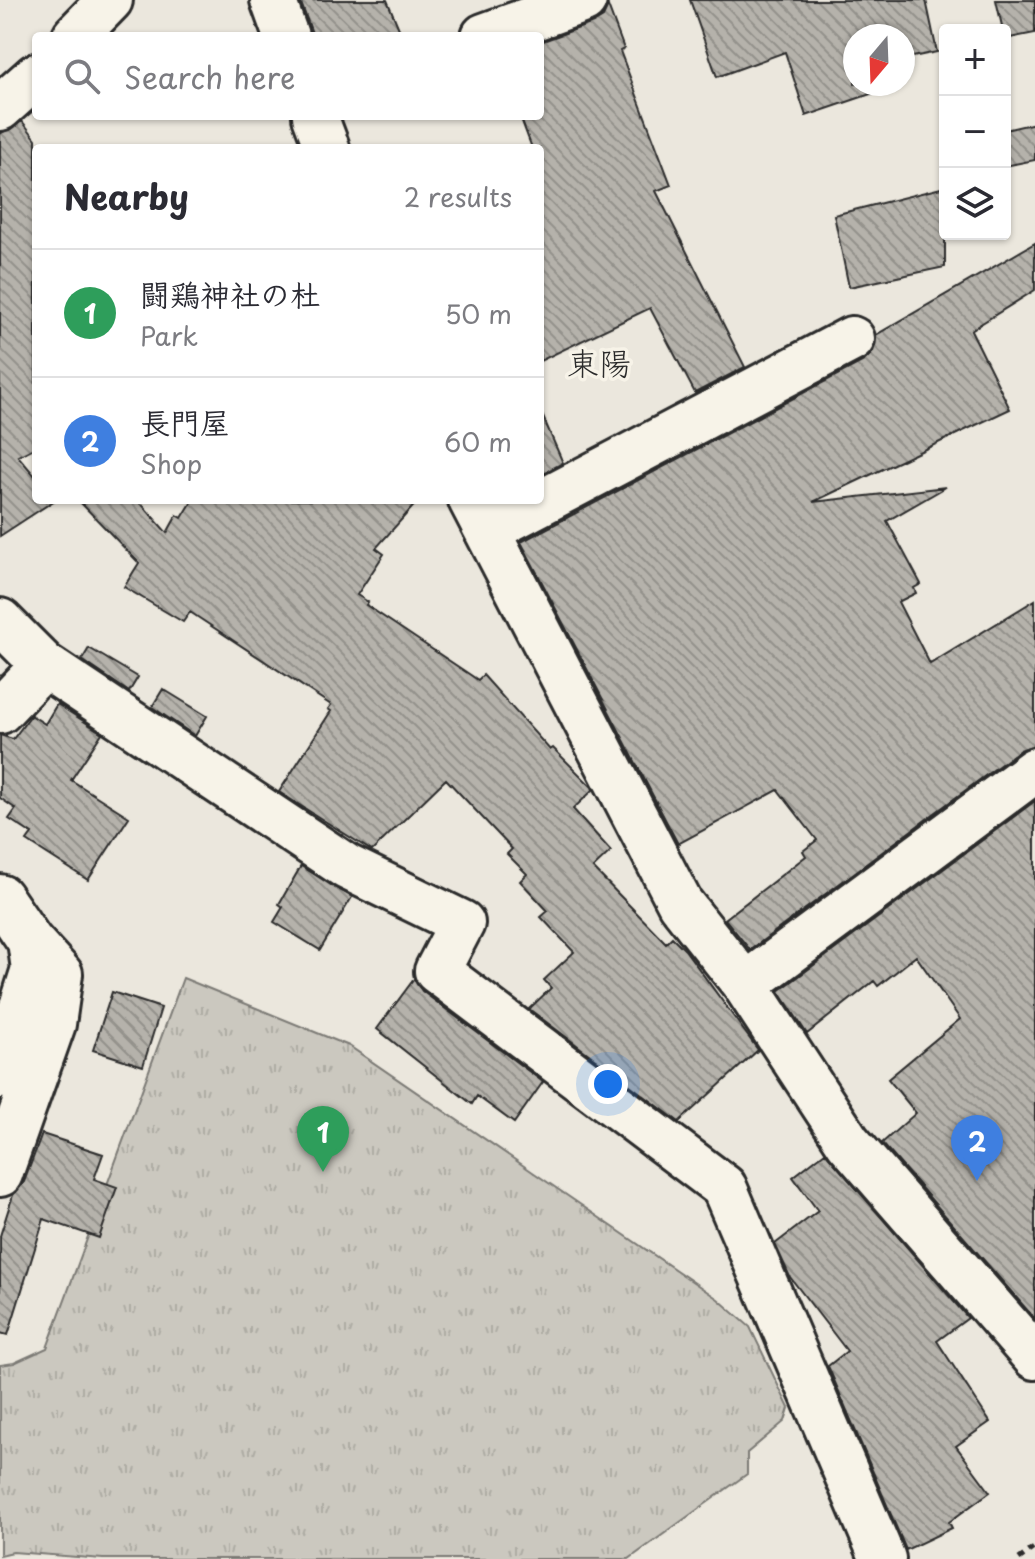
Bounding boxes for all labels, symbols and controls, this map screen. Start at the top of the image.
north arrow [843,24,915,96]
map controls [939,24,1011,240]
button: + [939,24,1011,96]
search box [32,32,544,120]
icon: search [60,54,104,98]
text: Search here [124,54,296,99]
button: − [939,96,1011,168]
button: layers [939,168,1011,240]
text: Nearby [64,170,189,222]
text: 2 results [404,177,512,216]
text: 闘鶏神社の杜 [140,271,320,316]
text: 1 [84,294,96,333]
text: 50 m [445,294,512,333]
text: Park [140,316,198,355]
district label: 東陽 [567,338,631,386]
text: 長門屋 [140,399,230,444]
text: 2 [81,422,99,461]
text: 60 m [444,422,512,461]
text: Shop [140,444,202,483]
your location [588,1064,628,1104]
pin: 1 [297,1106,349,1172]
pin: 2 [951,1115,1003,1181]

